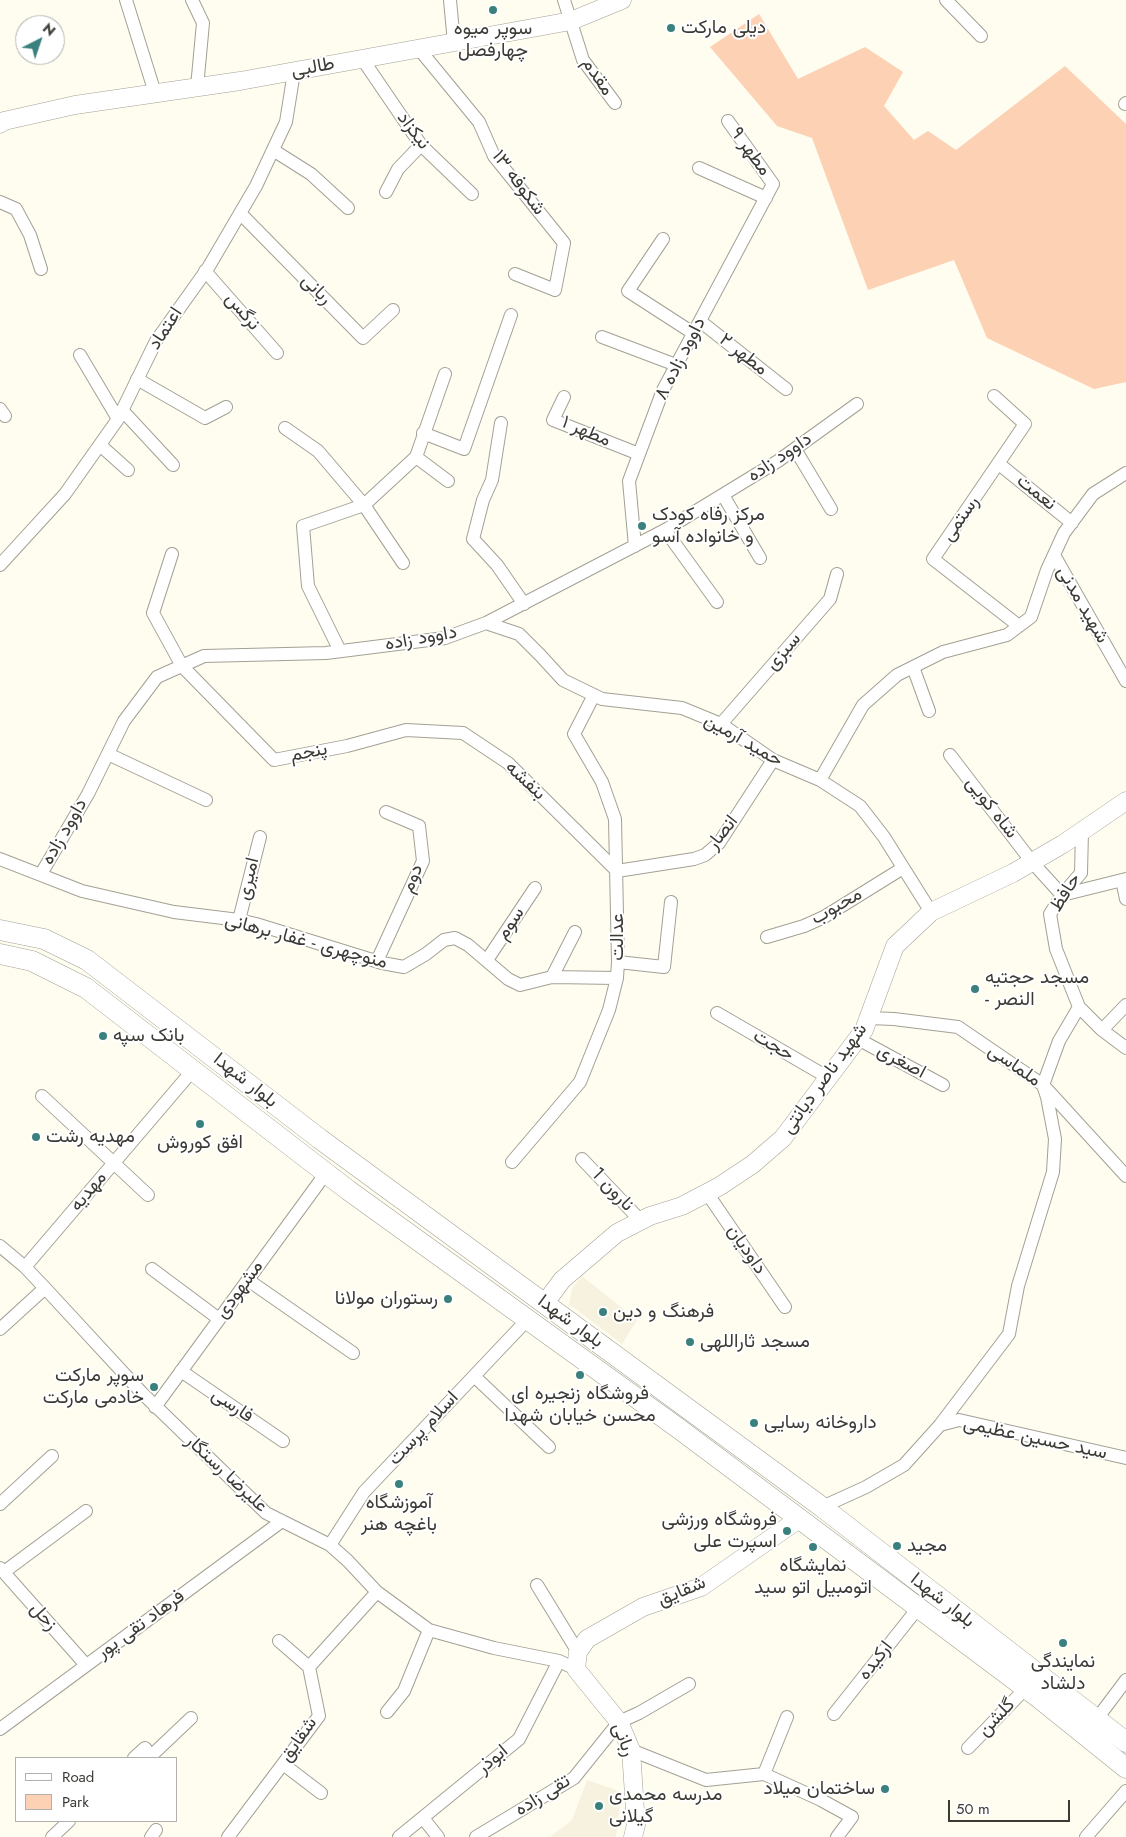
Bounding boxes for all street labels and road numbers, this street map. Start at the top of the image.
street label: طالبی [290,53,336,83]
street label: مقدم [576,54,618,100]
street label: نیکزاد [391,108,435,154]
street label: مطهر ۹ [725,123,775,181]
street label: شکوفه ۱۳ [486,146,550,220]
street label: ربانی [296,270,336,310]
street label: نرگس [219,288,265,336]
street label: اعتماد [144,303,188,355]
street label: داوود زاده ۸ [650,314,712,404]
street label: مطهر ۲ [714,329,772,381]
street label: مطهر ۱ [558,412,614,452]
street label: داوود زاده [743,428,817,488]
street label: نعمت [1011,470,1061,516]
street label: رستمی [937,492,985,546]
street label: شهید مدنی [1051,562,1113,648]
street label: داوود زاده [383,621,459,657]
street label: سبزی [762,629,806,675]
street label: حمید آرمین [700,709,786,773]
street label: پنجم [289,738,329,768]
street label: بنفشه [500,757,550,805]
street label: شاه کویی [960,773,1022,843]
street label: داوود زاده [37,795,93,869]
street label: انصار [702,811,744,855]
street label: امیری [233,855,265,903]
street label: دوم [397,861,429,897]
street label: حافظ [1045,870,1087,916]
street label: محبوب [808,883,866,931]
street label: سوم [492,903,530,945]
street label: منوچهری - غفار برهانی [222,909,390,975]
street label: عدالت [607,913,629,961]
street label: شهید ناصر دیانتی [777,1019,873,1139]
street label: حجت [749,1025,797,1067]
street label: اصغری [873,1040,929,1084]
street label: ملماسی [983,1040,1045,1092]
street label: بلوار شهدا [208,1049,282,1113]
street label: نارون 1 [586,1163,638,1217]
street label: مهدیه [66,1167,112,1217]
street label: داودیان [721,1221,771,1279]
street label: مشهودی [211,1256,269,1324]
street label: بلوار شهدا [533,1291,607,1353]
street label: فارسی [207,1384,257,1428]
street label: اسلام پرست [384,1387,464,1471]
street label: سید حسین عظیمی [961,1413,1109,1465]
street label: علیرضا رستگار [180,1430,272,1518]
street label: بلوار شهدا [905,1569,979,1633]
street label: شقایق [655,1572,709,1612]
street label: فرهاد تقی پور [93,1585,189,1665]
street label: زحل [24,1598,62,1636]
street label: ارکیده [854,1637,898,1685]
street label: گلشن [973,1694,1021,1742]
street label: شقایق [275,1713,323,1767]
street label: ربانی [606,1720,640,1760]
street label: ابوذر [473,1740,513,1780]
street label: تقی زاده [511,1770,575,1822]

